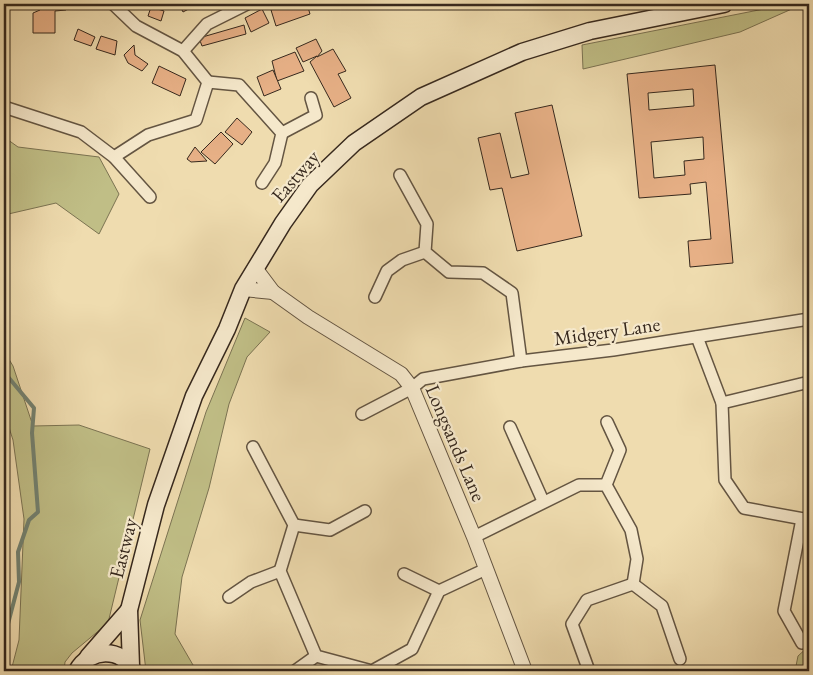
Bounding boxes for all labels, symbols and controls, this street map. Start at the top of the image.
street label: Eastway [265,144,325,208]
street label: Midgery Lane [552,311,662,351]
street label: Longsands Lane [420,381,492,506]
street label: Eastway [103,515,143,581]

